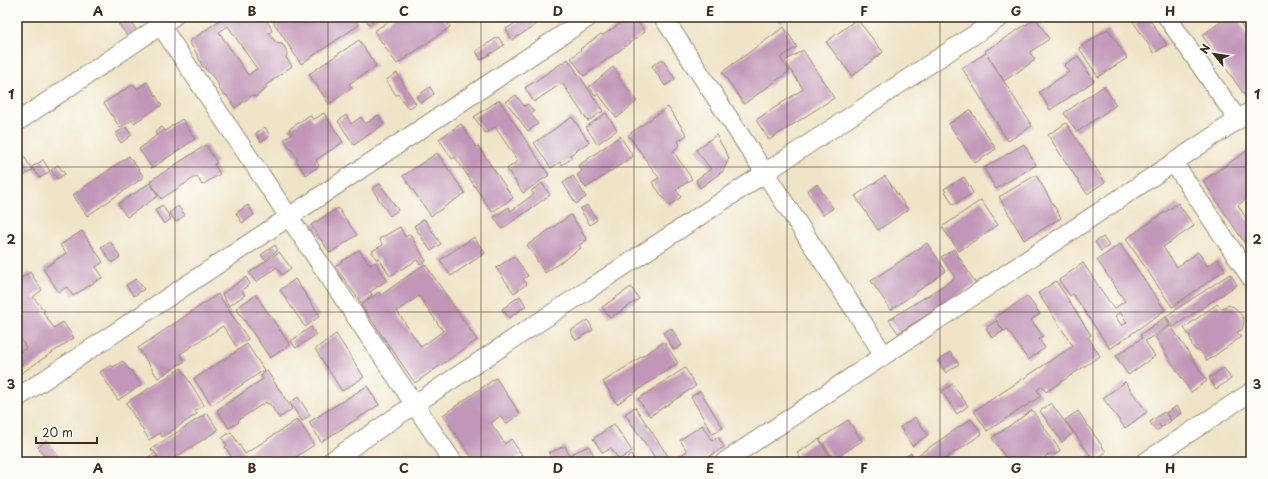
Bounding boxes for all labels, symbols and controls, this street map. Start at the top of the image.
text: A [93,1,103,20]
text: B [248,1,257,20]
text: C [399,1,409,20]
text: D [553,1,563,20]
text: E [706,1,714,20]
text: F [860,1,868,20]
text: G [1011,1,1021,20]
text: H [1165,1,1175,20]
north arrow [1194,34,1234,74]
text: N [1195,40,1215,57]
text: 1 [8,84,14,103]
text: 1 [1254,84,1260,103]
text: 2 [6,229,16,248]
text: 2 [1252,229,1262,248]
text: 3 [7,374,16,393]
text: 3 [1253,374,1262,393]
scale bar [36,419,97,445]
text: 20 m [42,423,73,441]
text: A [93,458,103,477]
text: B [248,458,257,477]
text: C [399,458,409,477]
text: D [553,458,563,477]
text: E [706,458,714,477]
text: F [860,458,868,477]
text: G [1011,458,1021,477]
text: H [1165,458,1175,477]

